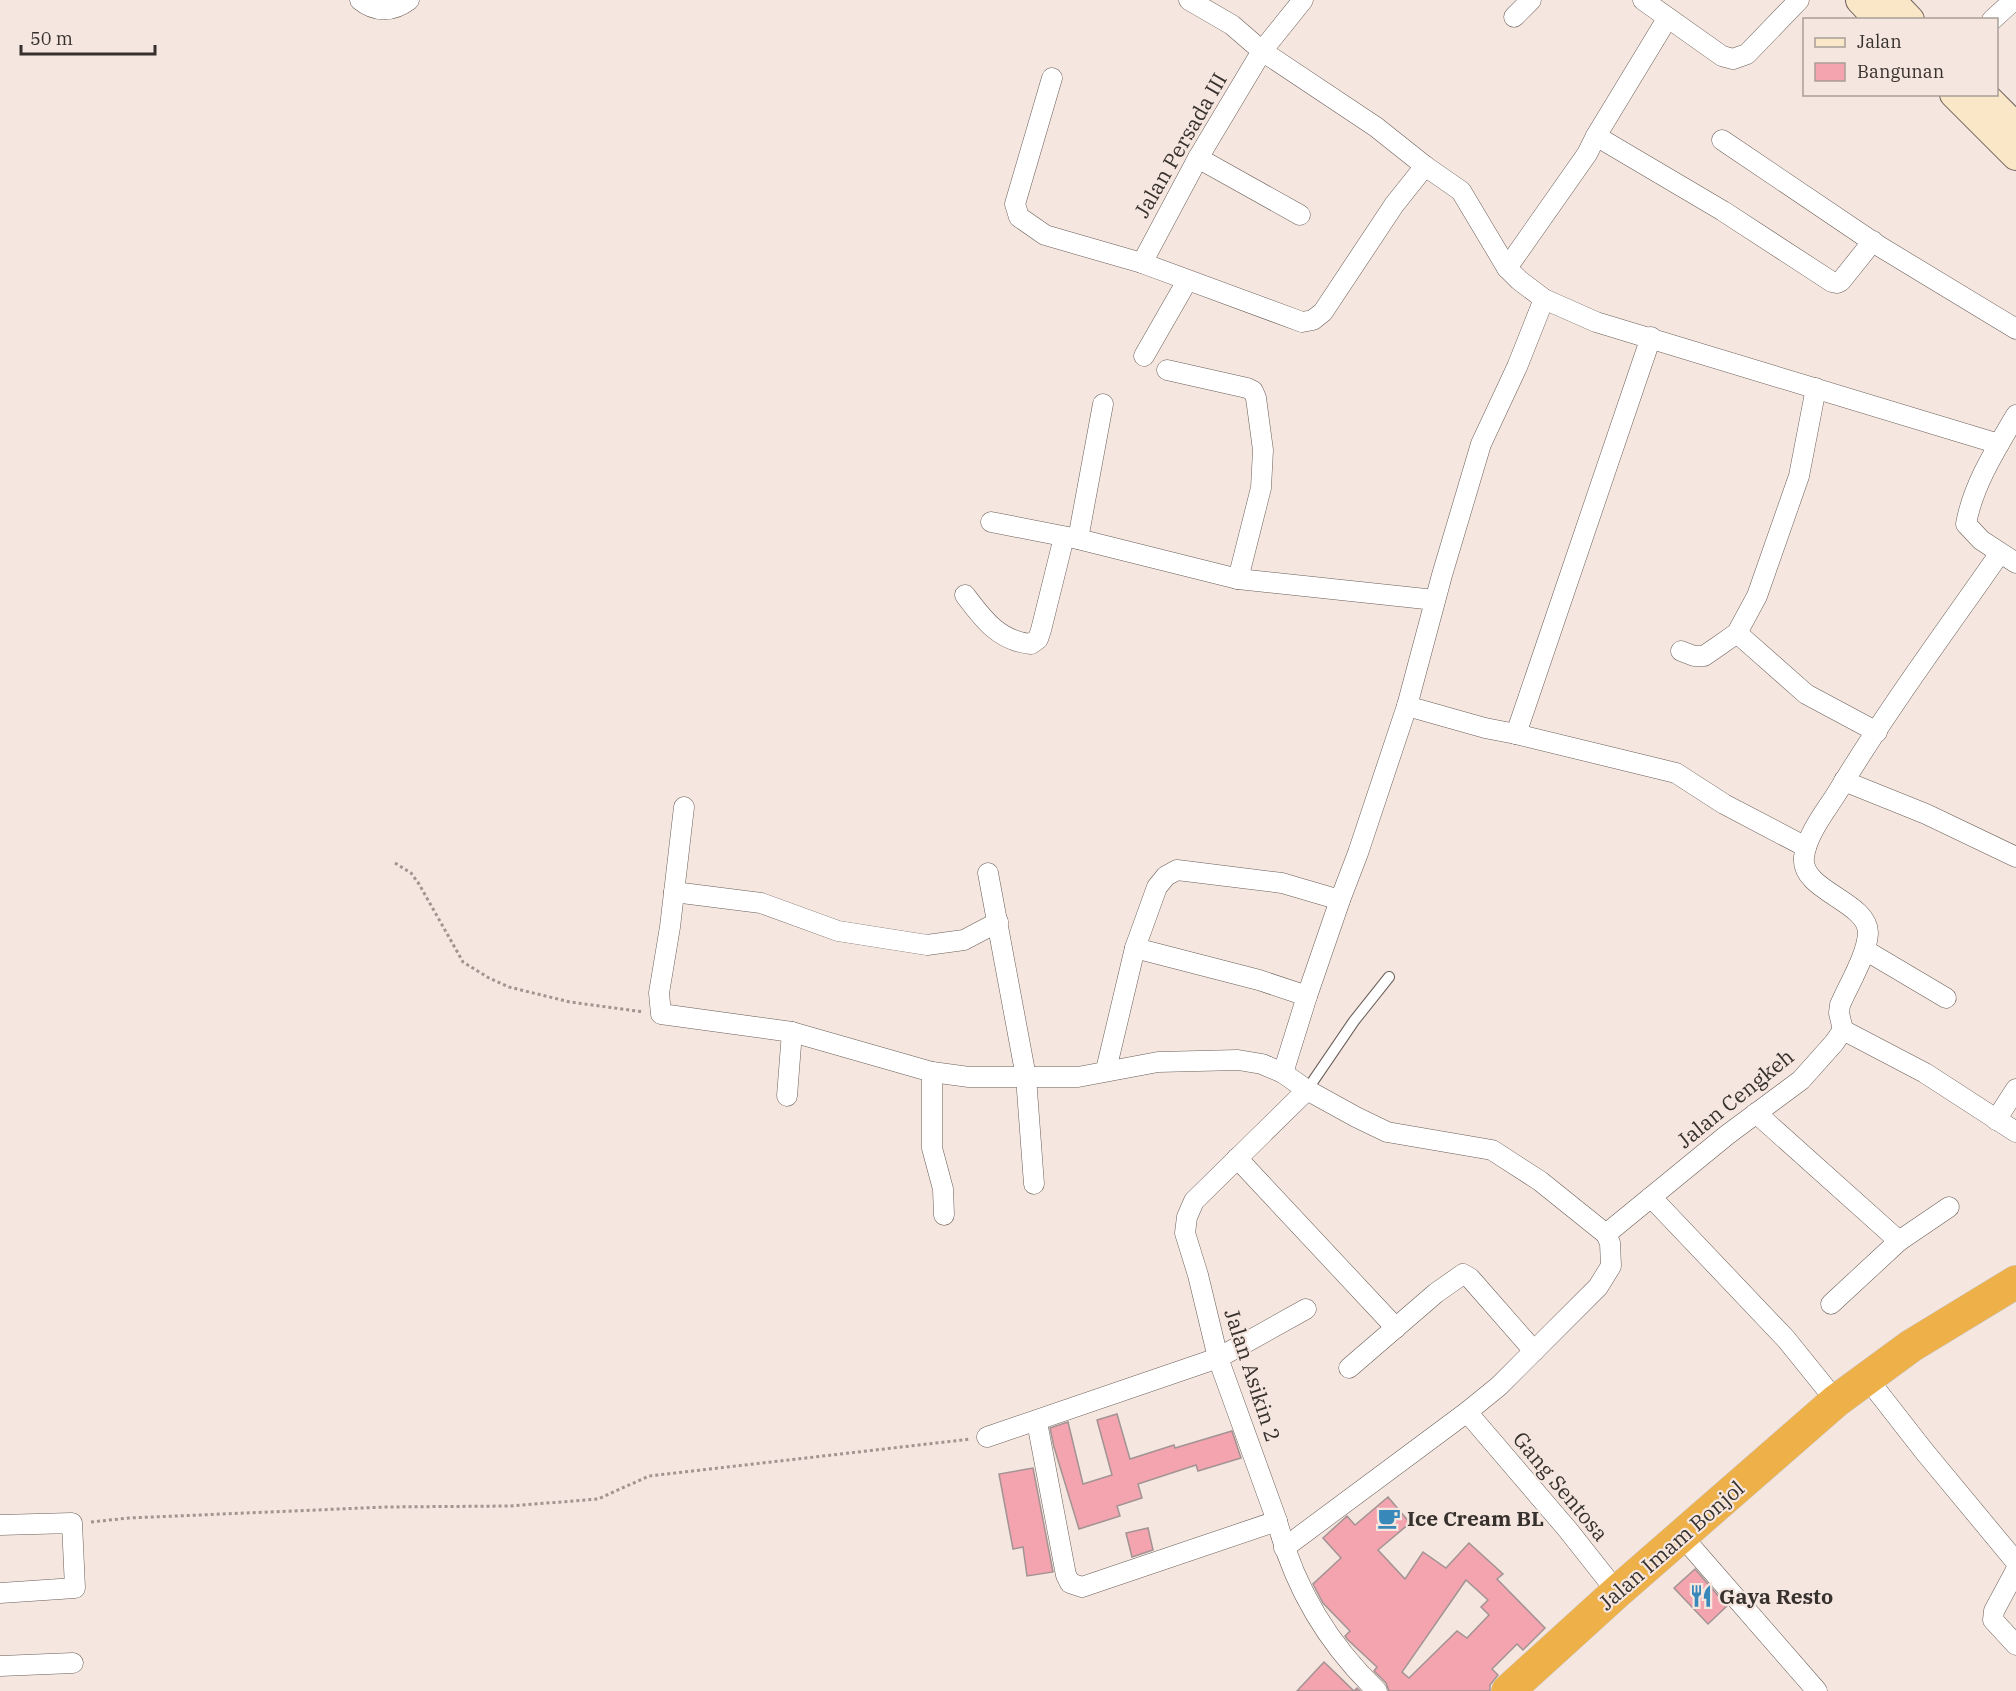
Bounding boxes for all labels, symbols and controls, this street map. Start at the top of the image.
scale bar [21,18,154,56]
legend [1803,18,1998,96]
text: 50 m [30,27,73,50]
text: Jalan [1857,30,1902,53]
text: Bangunan [1857,60,1944,83]
street label: Jalan Persada III [1127,67,1233,223]
street label: Jalan Cengkeh [1671,1042,1799,1154]
street label: Jalan Asikin 2 [1218,1305,1288,1445]
street label: Gang Sentosa [1507,1425,1615,1547]
street label: Jalan Imam Bonjol [1592,1474,1750,1616]
place label: Ice Cream BL [1407,1504,1544,1532]
cafe icon: Ice Cream BL [1376,1505,1402,1531]
place label: Gaya Resto [1719,1582,1833,1610]
restaurant icon: Gaya Resto [1688,1583,1714,1609]

